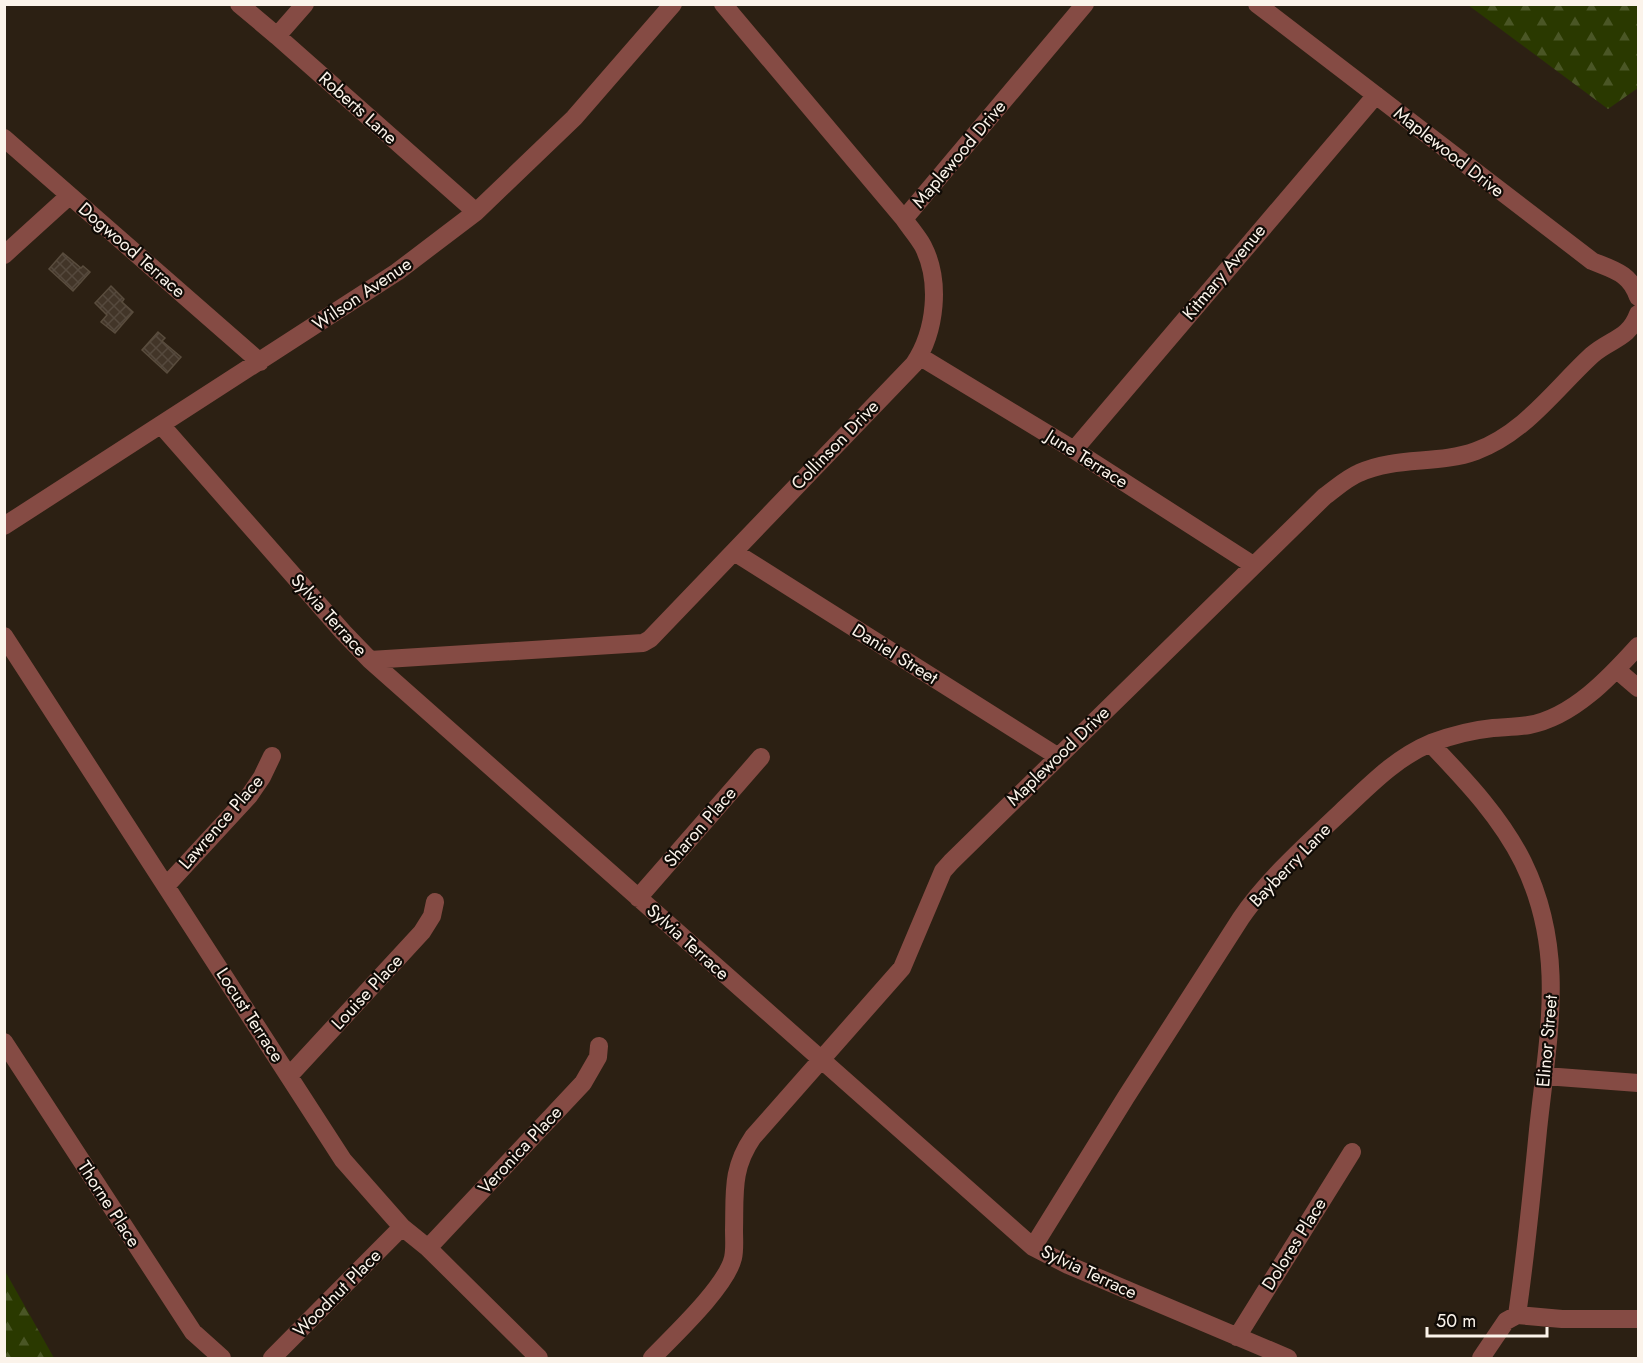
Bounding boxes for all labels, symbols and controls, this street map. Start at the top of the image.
street label: Roberts Lane [313,66,403,150]
street label: Maplewood Drive [906,94,1012,214]
street label: Maplewood Drive [1388,101,1510,203]
street label: Dogwood Terrace [73,196,191,304]
street label: Kitmary Avenue [1176,218,1272,326]
street label: Wilson Avenue [307,251,417,337]
street label: Collinson Drive [785,394,885,496]
street label: June Terrace [1039,422,1133,495]
street label: Sylvia Terrace [285,568,373,662]
street label: Daniel Street [847,617,944,691]
street label: Maplewood Drive [1001,700,1115,812]
street label: Lawrence Place [173,769,269,875]
street label: Sharon Place [658,781,742,873]
street label: Bayberry Lane [1243,817,1337,913]
street label: Sylvia Terrace [641,898,735,986]
street label: Louise Place [325,949,409,1035]
street label: Locust Terrace [210,963,290,1067]
street label: Elinor Street [1530,993,1564,1088]
street label: Veronica Place [472,1100,568,1200]
street label: Thorne Place [71,1156,147,1252]
street label: Dolores Place [1255,1193,1333,1295]
street label: Sylvia Terrace [1037,1238,1141,1306]
street label: Woodnut Place [287,1243,387,1343]
scale bar [1427,1300,1547,1338]
text: 50 m [1436,1308,1476,1334]

